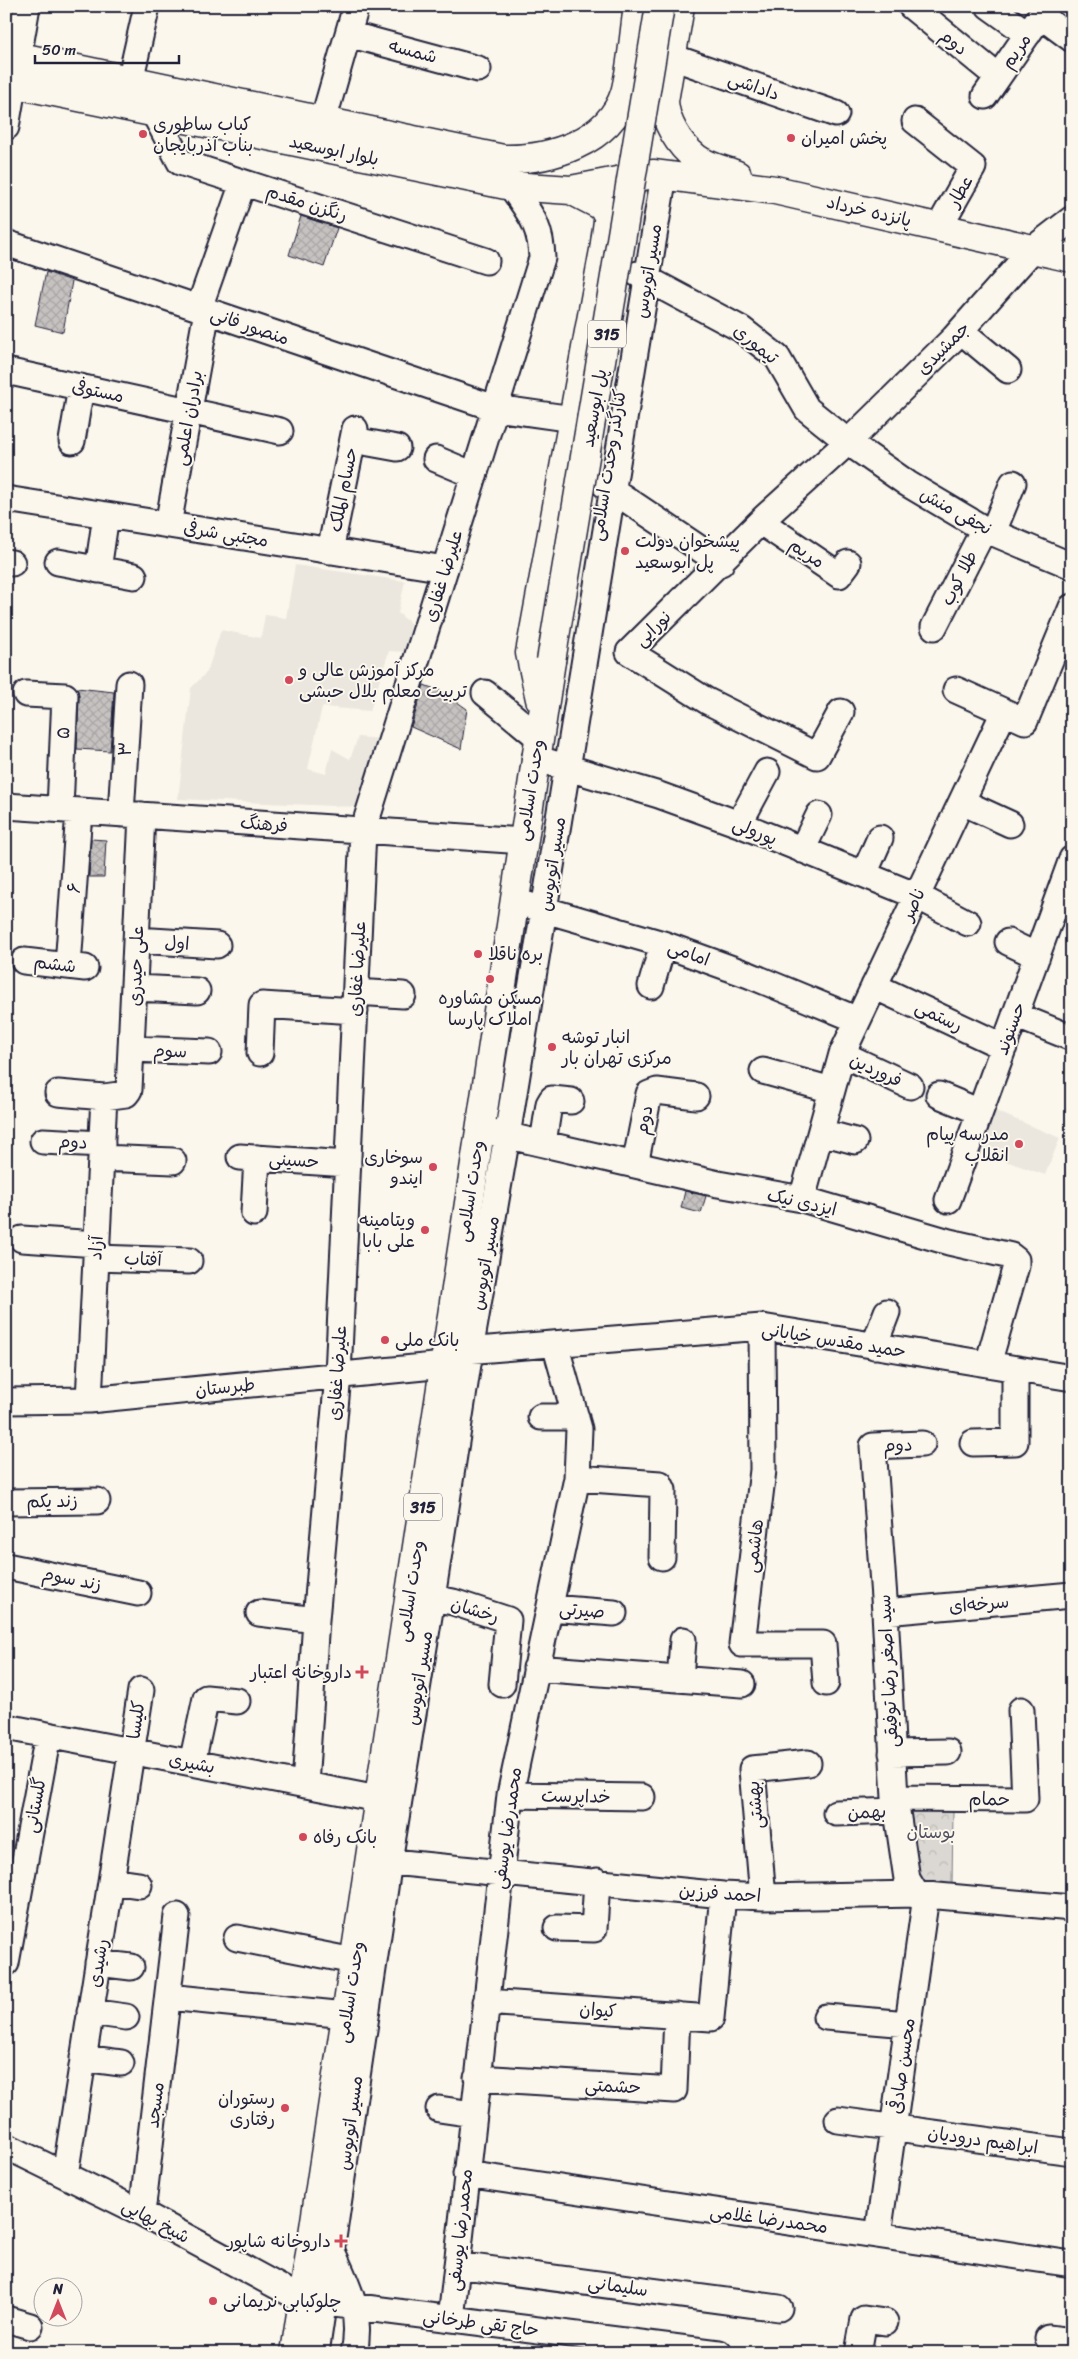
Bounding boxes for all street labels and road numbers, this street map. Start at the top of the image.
street label: دوم [933,20,975,64]
street label: مریم [992,26,1040,76]
street label: شمسه [385,29,441,73]
street label: داداشی [724,62,784,110]
street label: بلوار ابوسعید [286,125,382,175]
street label: عطار [937,169,982,215]
street label: رنگزن مقدم [262,175,352,231]
street label: پانزده خرداد [823,186,915,236]
street label: مسیر اتوبوس [625,221,671,321]
street label: منصور فانی [206,298,294,354]
street label: جمشیدی [908,313,978,383]
street label: تیموری [726,315,787,373]
road number: 315 [588,320,626,348]
street label: پل ابوسعید [571,366,617,450]
street label: برادران اعلمی [164,368,212,468]
street label: مستوفی [69,370,127,412]
street label: کنارگذر وحدت اسلامی [580,386,636,543]
street label: حسام الملک [319,445,367,535]
street label: نجفی منش [914,478,998,544]
street label: مجتبی شرفی [181,511,271,557]
street label: علیرضا غفاری [414,526,472,626]
street label: مریم [782,529,832,577]
street label: طلا کوب [931,544,987,612]
street label: نورایی [626,601,680,655]
street label: ۵ [47,726,79,740]
street label: وحدت اسلامی [506,737,554,843]
street label: ۳ [109,741,141,757]
street label: فرهنگ [239,806,289,842]
street label: پورولی [728,808,782,854]
street label: مسیر اتوبوس [529,814,575,914]
street label: ۶ [58,881,90,895]
street label: ناصر [890,882,935,928]
street label: علیرضا غفاری [339,921,375,1017]
street label: علی حیدری [119,925,153,1007]
street label: اول [164,926,190,960]
street label: امامی [663,931,715,975]
street label: ششم [32,946,78,982]
street label: رستمی [910,991,968,1041]
street label: حسنوند [986,998,1034,1060]
street label: سوم [152,1034,188,1068]
street label: فروردین [844,1044,908,1096]
street label: دوم [626,1103,662,1137]
street label: دوم [58,1125,88,1159]
street label: وحدت اسلامی [446,1138,494,1244]
street label: حسینی [268,1142,320,1178]
street label: ایزدی نیک [764,1178,840,1226]
street label: مسیر اتوبوس [461,1213,509,1313]
street label: آزاد [79,1233,113,1261]
street label: آفتاب [123,1242,164,1276]
street label: حمید مقدس خیابانی [760,1313,908,1367]
street label: علیرضا غفاری [318,1324,356,1422]
street label: طبرستان [193,1368,257,1406]
street label: دوم [883,1428,913,1462]
street label: زند یکم [26,1485,78,1517]
road number: 315 [404,1494,442,1520]
street label: هاشمی [735,1517,773,1575]
street label: وحدت اسلامی [386,1538,434,1644]
street label: زند سوم [39,1558,105,1600]
street label: سرخه‌ای [948,1585,1010,1623]
street label: رخشان [447,1587,503,1633]
street label: صیرتی [558,1592,606,1628]
street label: سید اصغر رضا توفیقی [868,1593,908,1749]
street label: مسیر اتوبوس [396,1628,442,1728]
street label: کلیسا [117,1698,155,1741]
street label: بشیری [166,1743,218,1783]
street label: محمدرضا یوسفی [483,1765,531,1891]
street label: گلستانی [14,1774,56,1836]
street label: خداپرست [541,1779,611,1813]
street label: بهشتی [737,1780,773,1830]
street label: حمام [968,1783,1010,1815]
street label: بهمن [847,1795,887,1829]
street label: احمد فرزین [678,1874,762,1912]
street label: رشیدی [78,1936,118,1990]
street label: وحدت اسلامی [326,1939,374,2045]
street label: کیوان [578,1993,618,2027]
street label: محسن صادقی [879,2016,925,2116]
street label: حشمتی [584,2069,642,2103]
street label: مسیر اتوبوس [328,2074,372,2172]
street label: مسجد [136,2080,174,2130]
street label: ابراهیم درودیان [926,2116,1040,2164]
street label: محمدرضا یوسفی [438,2167,482,2293]
street label: شیخ بهایی [116,2190,196,2252]
street label: محمدرضا غلامی [708,2195,830,2243]
street label: سلیمانی [586,2266,650,2306]
street label: حاج تقی طرخانی [421,2300,541,2346]

